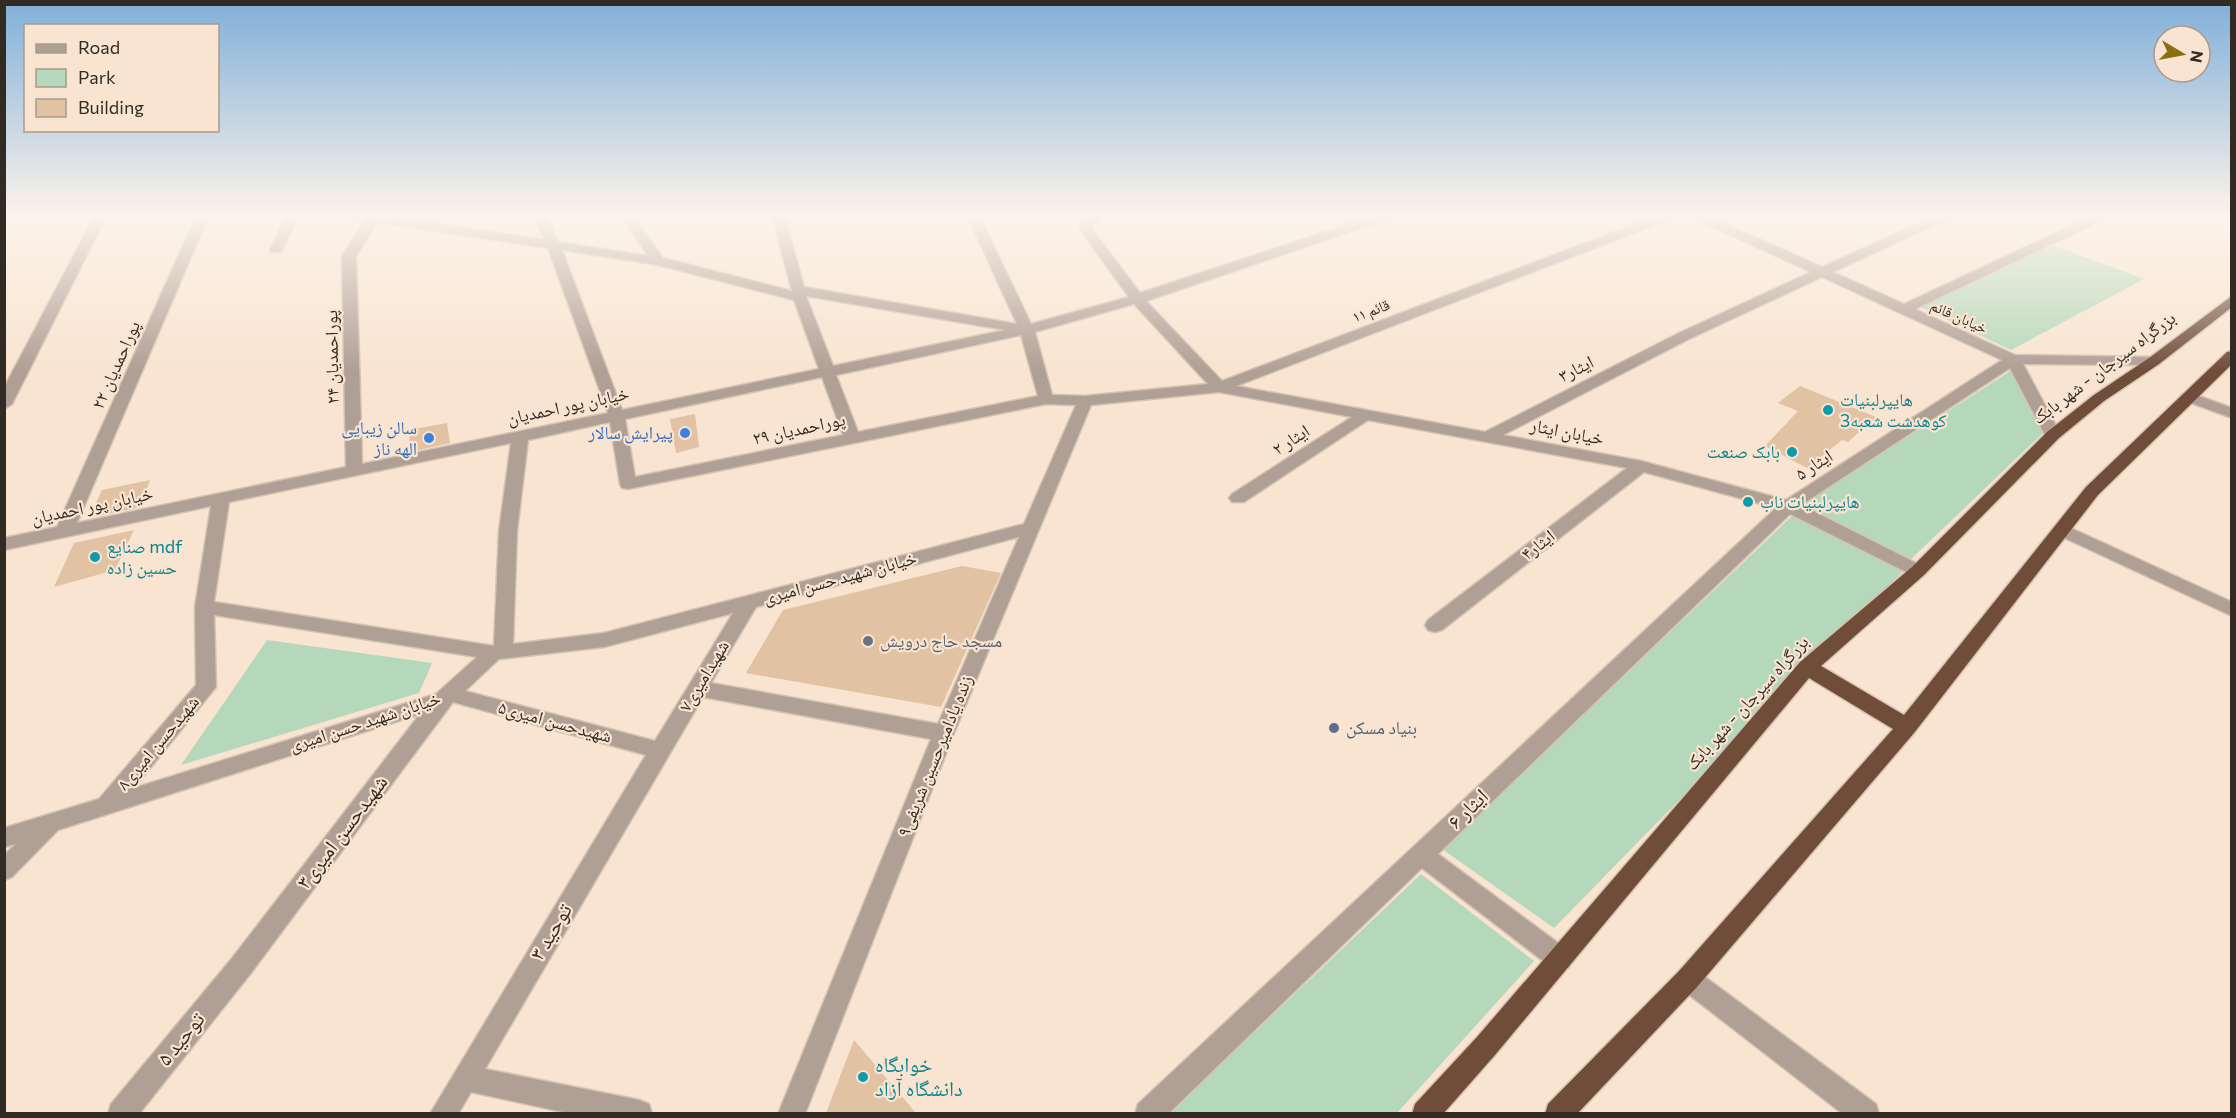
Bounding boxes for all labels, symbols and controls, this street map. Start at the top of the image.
legend [24,24,219,132]
north arrow [2152,24,2212,84]
text: Road [78,36,120,58]
text: N [2187,49,2208,64]
text: Park [78,66,116,88]
text: Building [78,96,144,118]
street label: قائم ۱۱ [1349,295,1393,327]
street label: خیابان قائم [1927,296,1991,339]
street label: بزرگراه سیرجان - شهر بابک [2028,306,2180,429]
street label: پوراحمدیان ۲۴ [319,310,344,404]
street label: پوراحمدیان ۲۲ [86,317,145,413]
street label: ایثار۳ [1554,350,1597,386]
street label: خیابان پور احمدیان [505,381,631,430]
place label: هایپرلبنیات کوهدشت شعبه3 [1840,388,1947,432]
marker: هایپرلبنیات کوهدشت شعبه3 [1821,403,1835,417]
street label: پوراحمدیان ۲۹ [750,407,847,450]
street label: خیابان ایثار [1527,413,1606,450]
place label: سالن زیبایی الهه ناز [341,416,417,459]
street label: ایثار ۲ [1268,419,1313,460]
place label: پیرایش سالار [587,421,673,444]
marker: پیرایش سالار [678,426,692,440]
marker: سالن زیبایی الهه ناز [422,431,436,445]
place label: بابک صنعت [1707,440,1780,463]
street label: ایثار ۵ [1791,444,1836,485]
marker: بابک صنعت [1785,445,1799,459]
street label: خیابان پور احمدیان [29,481,155,530]
place label: هایپرلبنیات ناب [1760,490,1860,513]
marker: هایپرلبنیات ناب [1741,495,1755,509]
street label: ایثار۴ [1516,524,1559,564]
place label: صنایع mdf حسین زاده [107,535,183,579]
street label: خیابان شهید حسن امیری [761,546,919,609]
marker: صنایع mdf حسین زاده [88,550,102,564]
place label: مسجد حاج درویش [880,629,1002,653]
street label: بزرگراه سیرجان - شهر بابک [1680,630,1813,775]
marker: مسجد حاج درویش [861,634,875,648]
street label: شهیدامیری۷ [673,636,734,716]
street label: زنده یادامیرحسین شریفی۹ [892,672,977,840]
street label: خیابان شهید حسن امیری [286,686,443,757]
street label: شهیدحسن امیری۸ [111,691,204,795]
street label: شهیدحسن امیری۵ [496,695,614,748]
place label: بنیاد مسکن [1346,716,1417,739]
marker: بنیاد مسکن [1327,721,1341,735]
street label: شهیدحسن امیری۳ [290,769,393,894]
street label: ایثار ۶ [1441,783,1493,833]
street label: توحید ۳ [523,898,577,964]
street label: توحید ۵ [151,1006,209,1070]
place label: خوابگاه دانشگاه آزاد [875,1051,963,1100]
marker: خوابگاه دانشگاه آزاد [856,1070,870,1084]

